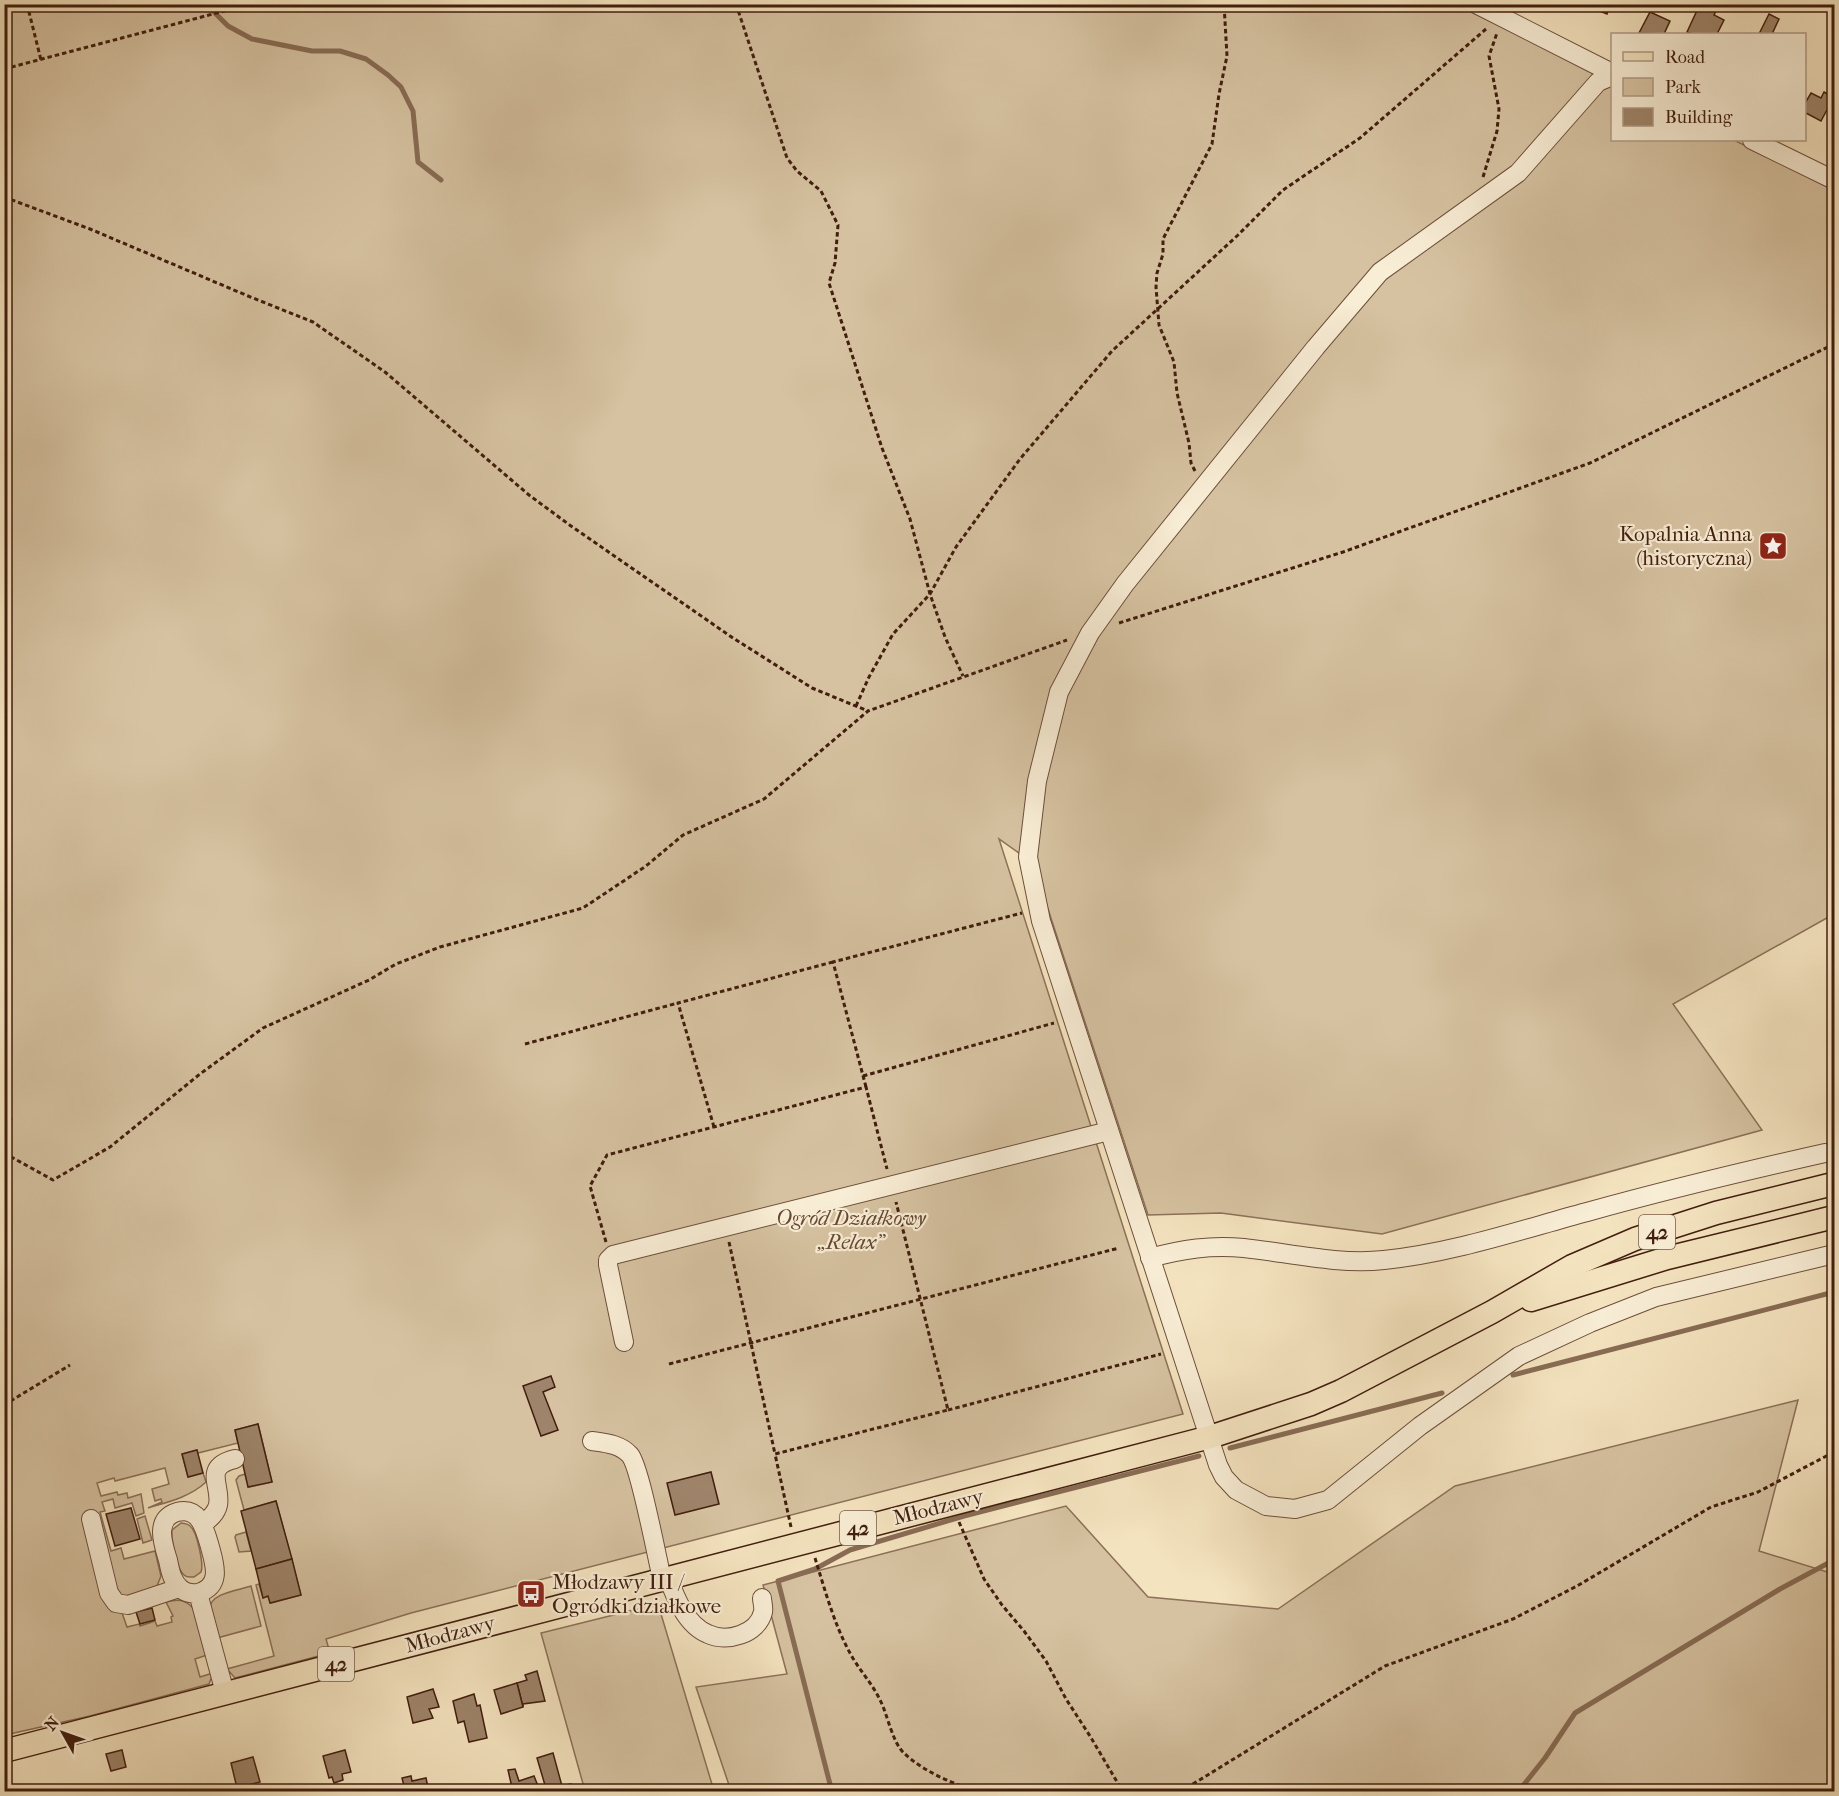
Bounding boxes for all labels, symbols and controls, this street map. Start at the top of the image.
legend [1611,33,1806,141]
text: Road [1665,47,1705,68]
text: Park [1665,77,1702,98]
text: Building [1665,107,1733,128]
place label: Kopalnia Anna (historyczna) [1619,522,1752,570]
place icon: Kopalnia Anna (historyczna) [1757,530,1789,562]
park label: Ogród Działkowy „Relax” [776,1206,927,1254]
road number: 42 [1639,1215,1675,1249]
street label: Młodzawy [890,1484,987,1530]
road number: 42 [840,1511,876,1545]
place label: Młodzawy III / Ogródki działkowe [552,1570,721,1618]
bus stop icon: Młodzawy III / Ogródki działkowe [515,1578,547,1610]
street label: Młodzawy [402,1610,499,1658]
road number: 42 [318,1647,354,1681]
north arrow [33,1703,93,1763]
text: N [41,1712,64,1734]

